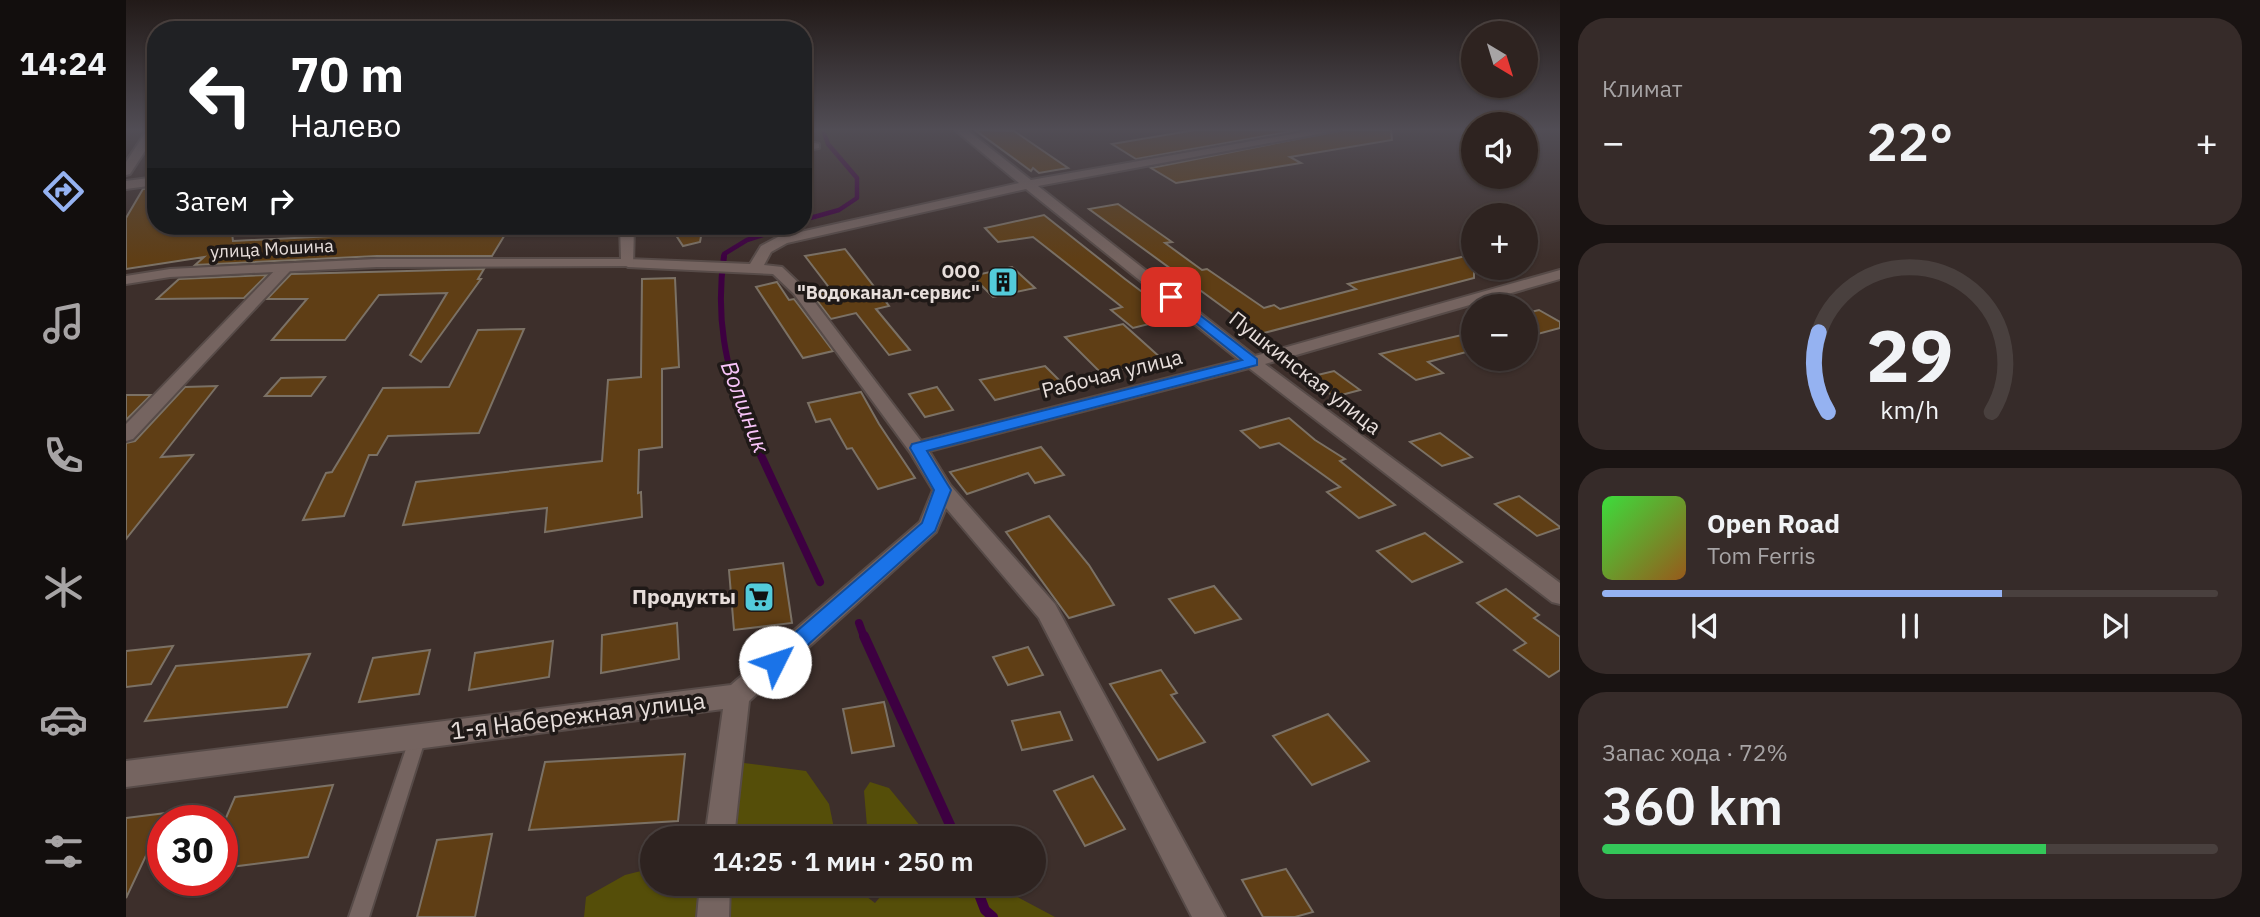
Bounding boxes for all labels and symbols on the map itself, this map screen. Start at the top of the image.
north arrow [1461,21,1538,98]
street label: улица Мошина [209,234,335,263]
place label: ООО "Водоканал-сервис" [797,260,980,304]
building icon: ООО "Водоканал-сервис" [986,265,1020,299]
pin [1141,267,1201,327]
street label: Пушкинская улица [1224,304,1387,440]
street label: Рабочая улица [1038,342,1185,404]
water label: Волшник [715,356,777,458]
supermarket icon: Продукты [742,580,776,614]
place label: Продукты [632,582,736,610]
position arrow [738,625,812,699]
street label: 1-я Набережная улица [449,683,707,747]
speed limit sign: 30 [147,805,238,896]

